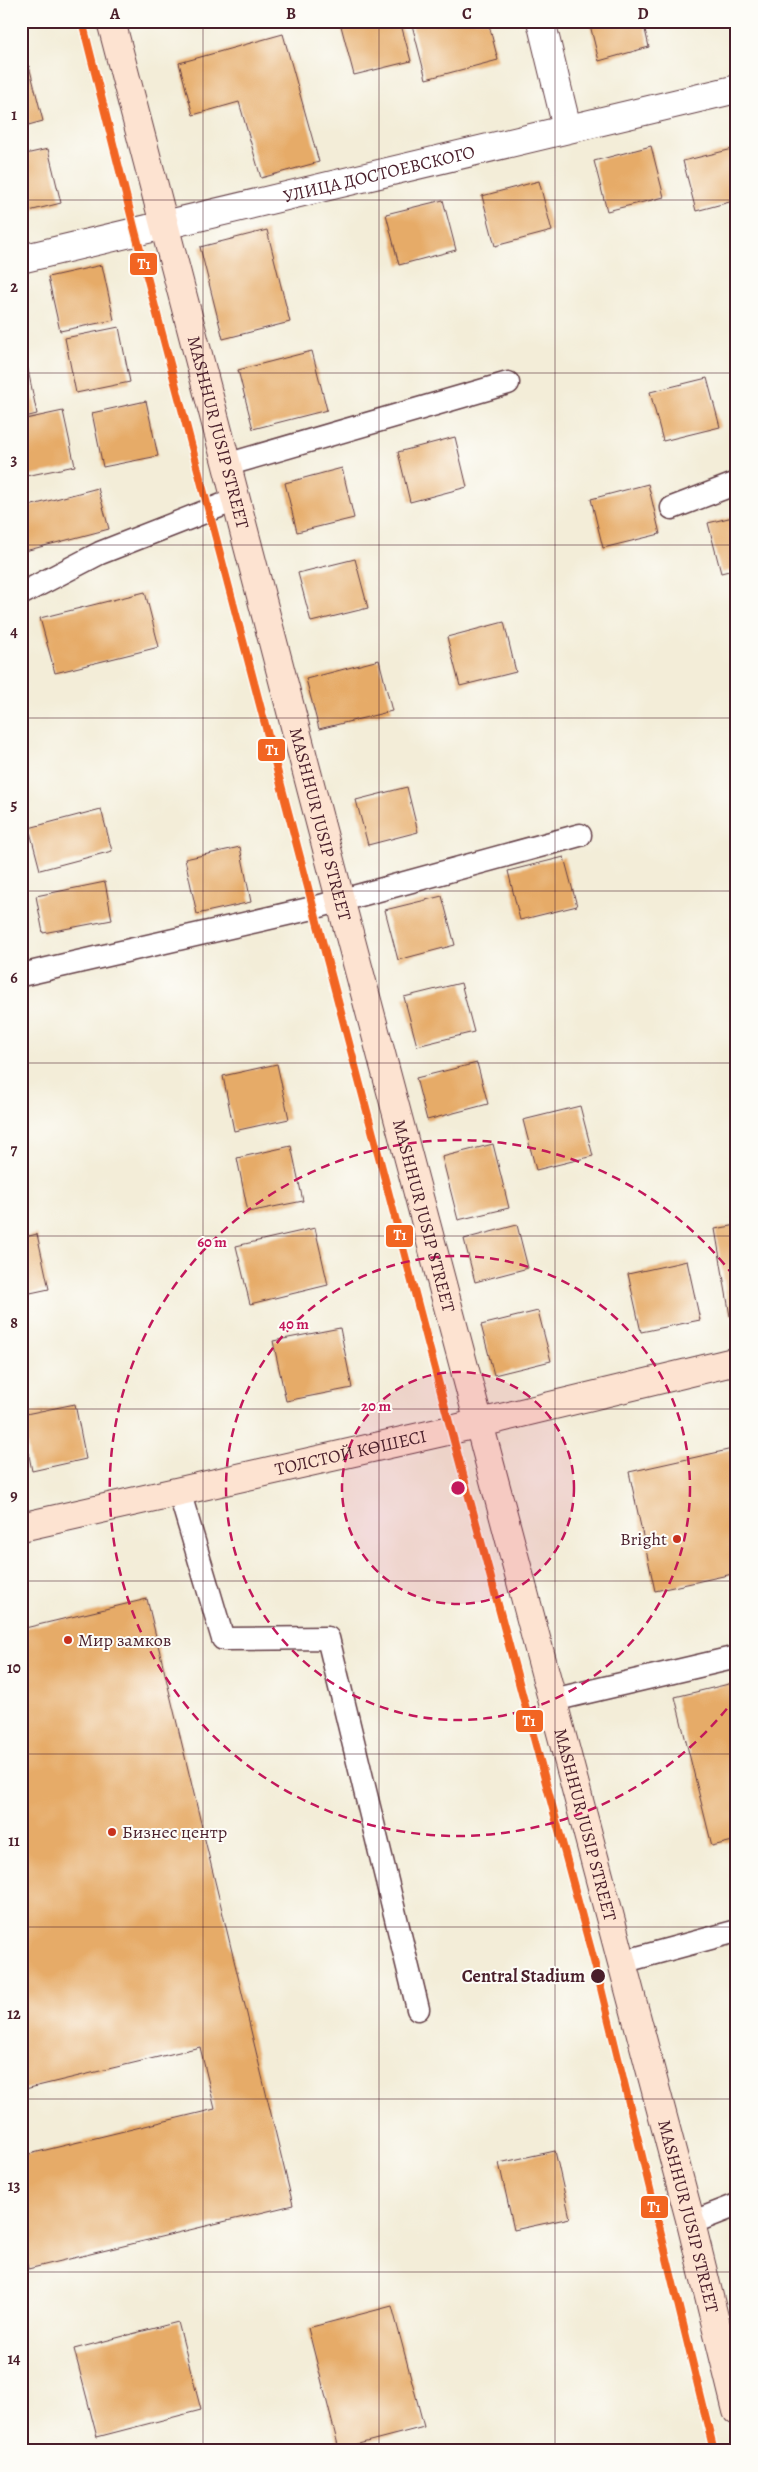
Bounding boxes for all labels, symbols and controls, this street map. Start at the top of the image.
text: A [109,3,121,25]
text: B [286,3,296,25]
text: C [462,3,472,25]
text: D [637,3,649,25]
text: 1 [11,104,17,126]
street label: УЛИЦА ДОСТОЕВСКОГО [281,140,477,208]
line badge: T1 [129,252,158,276]
text: T1 [138,255,150,274]
text: 2 [10,276,18,298]
street label: MASHHUR JUSIP STREET [182,333,255,531]
text: 3 [11,449,18,471]
text: 4 [10,621,18,643]
street label: MASHHUR JUSIP STREET [284,725,357,923]
line badge: T1 [257,738,286,762]
text: T1 [266,741,278,760]
text: 5 [11,794,18,816]
text: 6 [10,967,18,989]
street label: MASHHUR JUSIP STREET [387,1117,461,1315]
text: 7 [11,1139,18,1161]
line badge: T1 [385,1224,414,1248]
text: T1 [394,1226,406,1245]
text: 60 m [197,1232,227,1252]
text: 8 [10,1312,18,1334]
text: 40 m [279,1314,309,1334]
text: 20 m [361,1396,391,1416]
street label: ТОЛСТОЙ КӨШЕСІ [273,1424,429,1481]
centre of rings [449,1479,467,1497]
text: 9 [10,1485,18,1507]
place label: Bright [620,1527,667,1551]
marker: Bright [671,1533,683,1545]
place label: Мир замков [78,1628,171,1652]
marker: Мир замков [62,1634,74,1646]
text: 10 [7,1657,21,1679]
line badge: T1 [515,1709,544,1733]
text: T1 [523,1712,535,1731]
street label: MASHHUR JUSIP STREET [548,1726,622,1924]
place label: Бизнес центр [122,1820,227,1844]
marker: Бизнес центр [106,1826,118,1838]
text: 11 [8,1830,20,1852]
place label: Central Stadium [462,1964,585,1988]
marker: Central Stadium [589,1967,607,1985]
text: 12 [7,2003,21,2025]
street label: MASHHUR JUSIP STREET [652,2117,725,2316]
text: 13 [8,2175,20,2197]
line badge: T1 [640,2195,669,2219]
text: T1 [648,2198,660,2217]
text: 14 [7,2348,21,2370]

